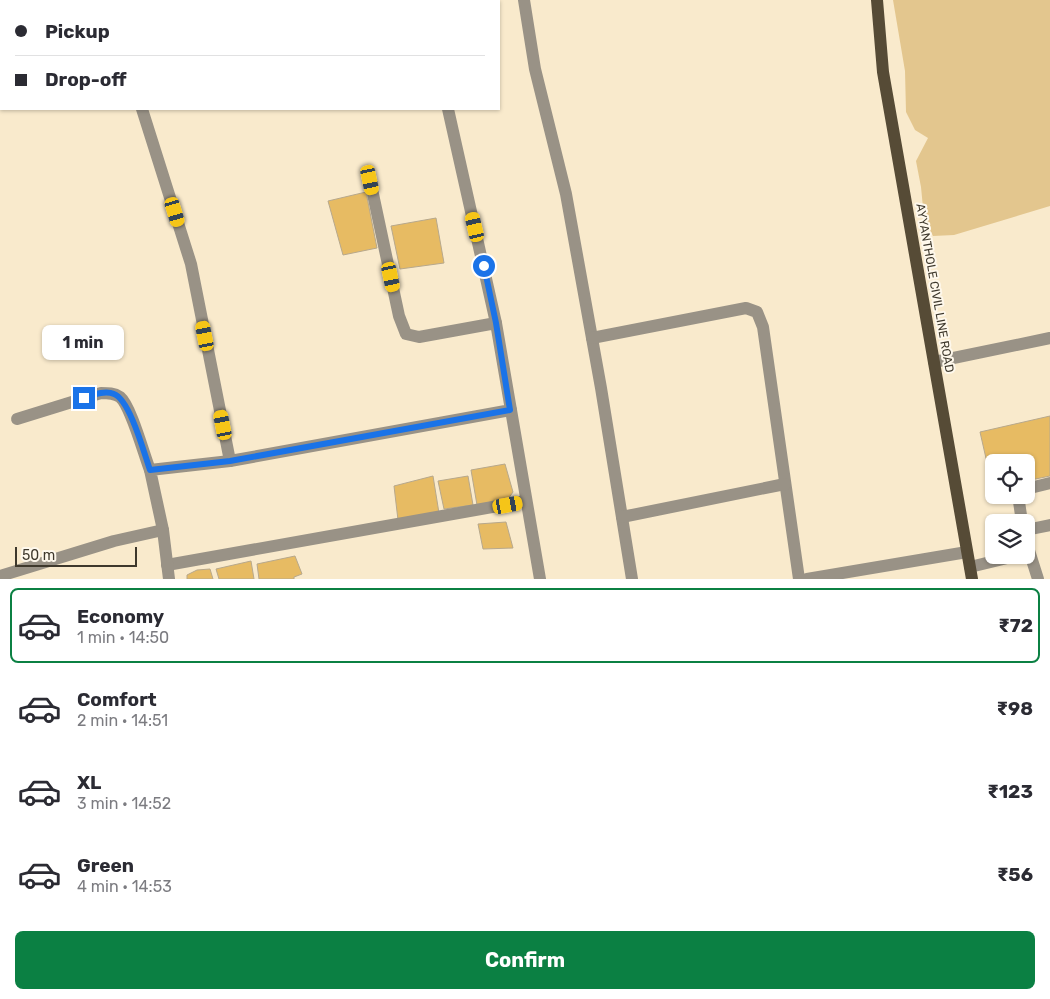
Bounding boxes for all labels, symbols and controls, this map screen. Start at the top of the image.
text: Pickup [45,20,110,43]
text: Drop-off [45,68,127,91]
car [359,164,380,196]
car [163,195,186,229]
street label: AYYANTHOLE CIVIL LINE ROAD [913,202,957,374]
car [464,211,485,243]
route start [473,255,495,277]
car [380,261,401,293]
car [194,320,215,352]
callout: 1 min [43,326,125,360]
text: 1 min [63,333,103,352]
route end [73,387,95,409]
car [212,409,233,441]
map controls [985,454,1035,564]
button: locate [985,454,1035,504]
car [491,495,524,515]
button: layers [985,514,1035,564]
scale bar [15,544,138,567]
text: 50 m [22,547,55,564]
icon: car [17,603,62,648]
text: Economy [77,605,164,628]
text: ₹72 [998,614,1033,637]
text: 1 min · 14:50 [77,628,169,647]
icon: car [17,686,62,731]
text: Comfort [77,688,157,711]
text: ₹98 [997,697,1033,720]
text: 2 min · 14:51 [77,711,168,730]
icon: car [17,769,62,814]
text: XL [77,771,101,794]
text: ₹123 [987,780,1033,803]
text: 3 min · 14:52 [77,794,171,813]
icon: car [17,852,62,897]
text: Green [77,854,134,877]
text: ₹56 [997,863,1033,886]
text: 4 min · 14:53 [77,877,172,896]
button: Confirm [15,931,1035,989]

